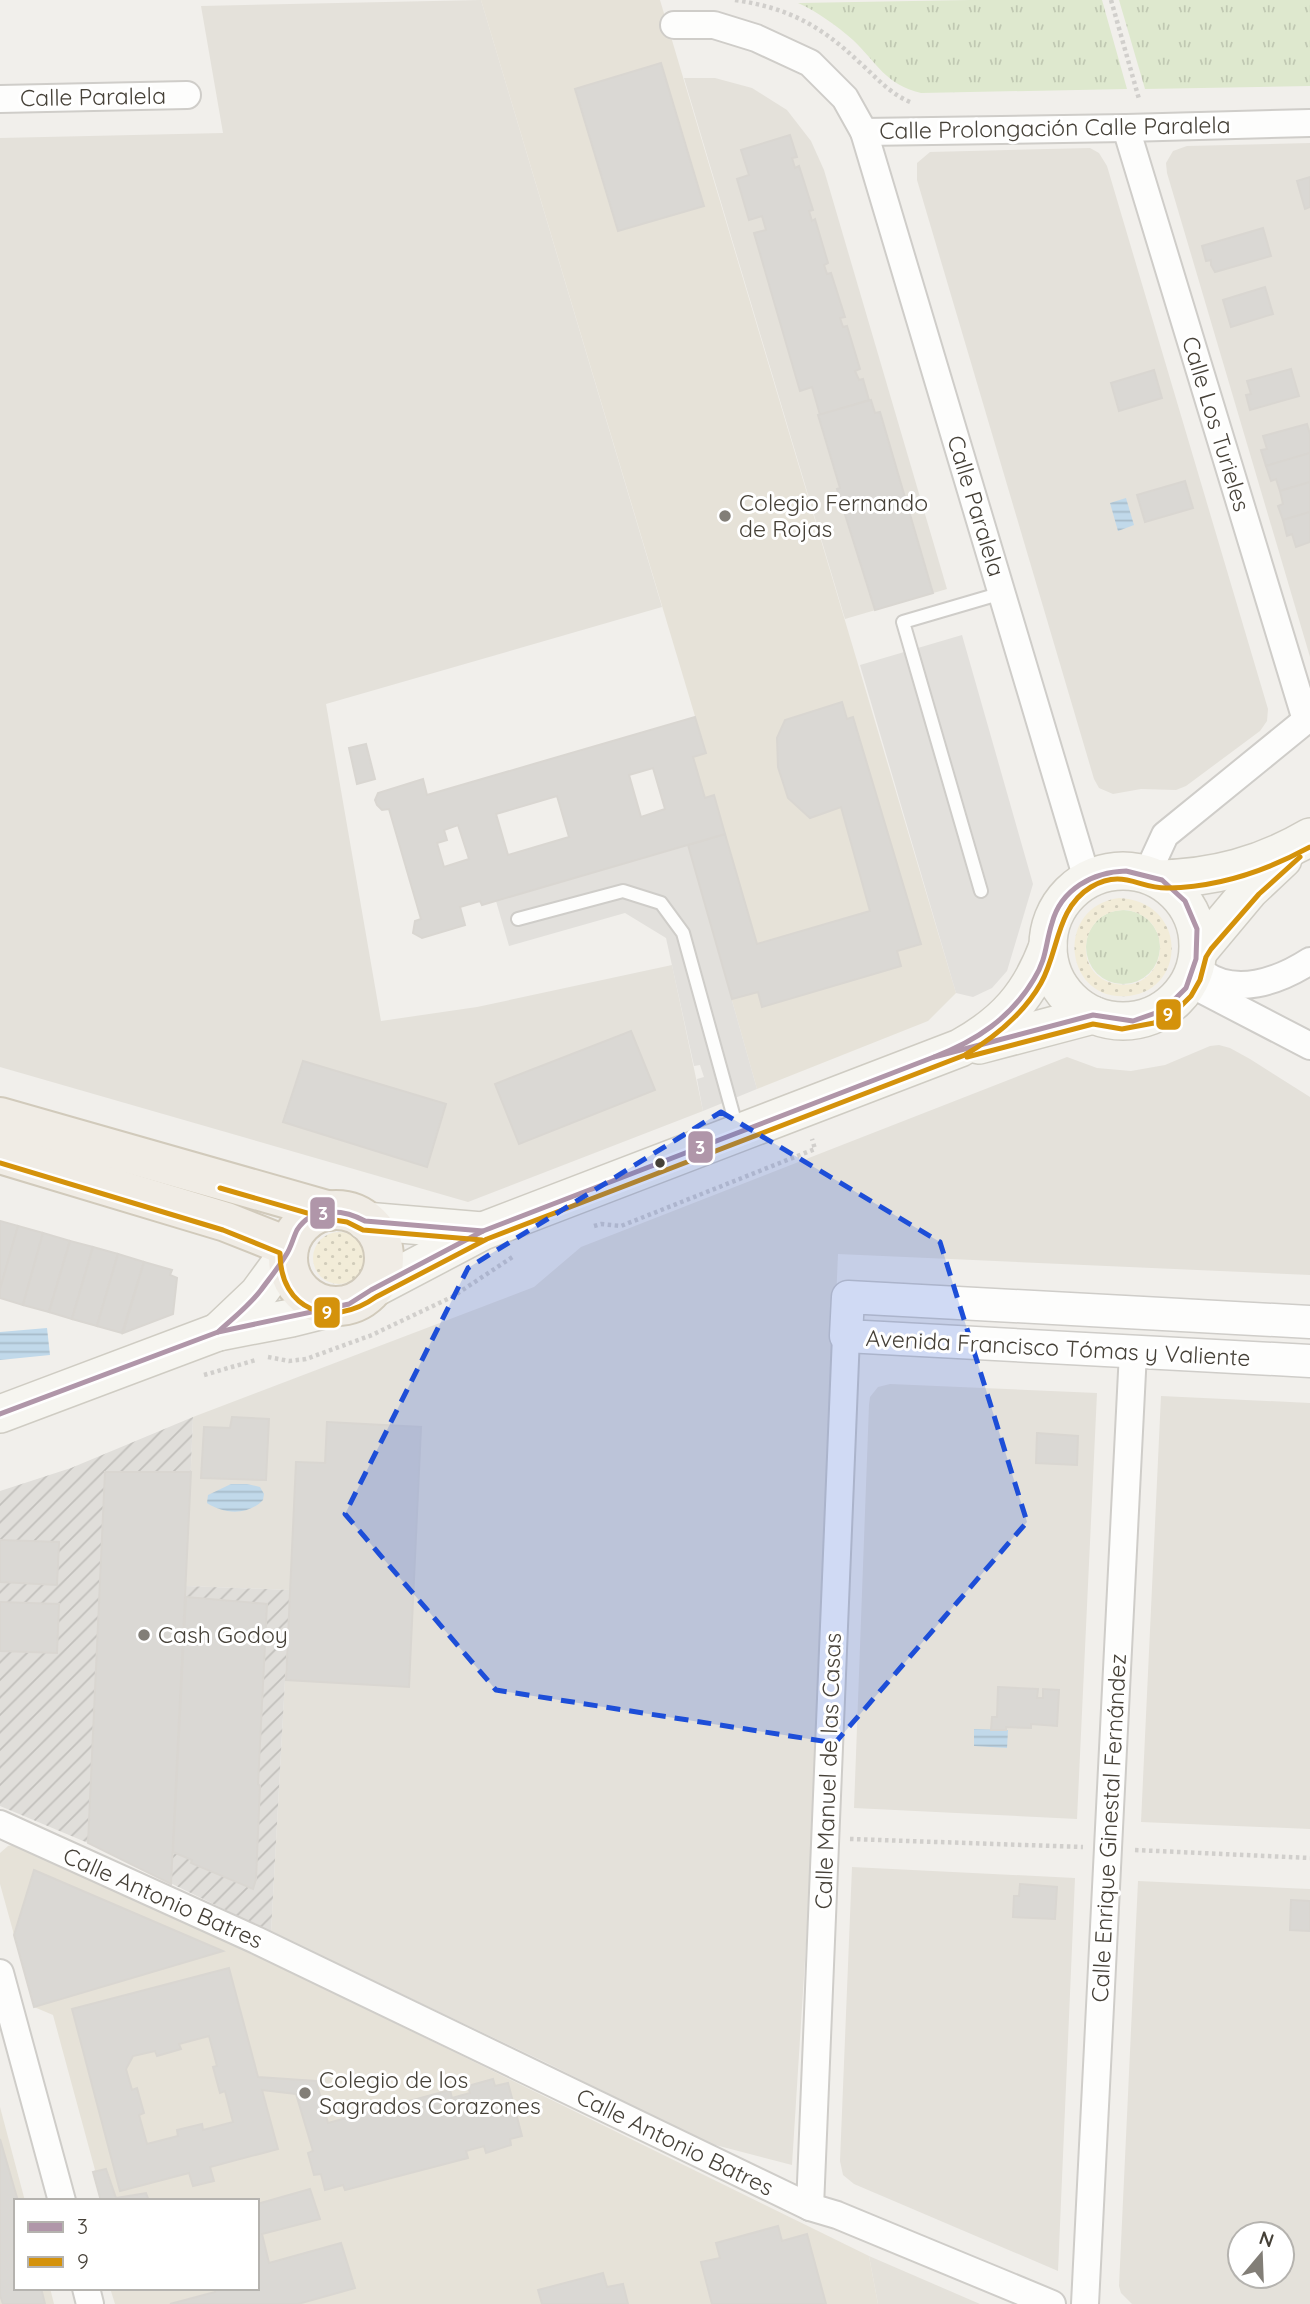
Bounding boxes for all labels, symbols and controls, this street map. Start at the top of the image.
street label: Calle Paralela [20,81,166,112]
street label: Calle Prolongación Calle Paralela [879,110,1231,145]
street label: Calle Los Turieles [1176,333,1257,515]
street label: Calle Paralela [941,432,1012,580]
place label: Colegio Fernando de Rojas [739,488,928,543]
marker: Colegio Fernando de Rojas [717,508,733,524]
line badge: 9 [1155,998,1182,1031]
text: 9 [1163,1002,1173,1026]
line badge: 3 [687,1130,714,1164]
text: 3 [695,1135,705,1159]
unlabelled marker [653,1156,667,1170]
line badge: 3 [309,1196,336,1230]
text: 3 [318,1201,328,1225]
line badge: 9 [313,1296,341,1329]
text: 9 [322,1300,332,1324]
street label: Avenida Francisco Tómas y Valiente [865,1323,1251,1372]
place label: Cash Godoy [158,1620,288,1649]
marker: Cash Godoy [136,1627,152,1643]
street label: Calle Manuel de las Casas [808,1632,847,1910]
street label: Calle Enrique Ginestal Fernández [1085,1653,1132,2003]
street label: Calle Antonio Batres [59,1840,268,1955]
place label: Colegio de los Sagrados Corazones [319,2065,541,2120]
street label: Calle Antonio Batres [572,2081,778,2202]
marker: Colegio de los Sagrados Corazones [297,2085,313,2101]
legend [14,2199,259,2290]
text: 3 [77,2213,88,2239]
north arrow [1226,2220,1296,2290]
text: N [1256,2225,1277,2253]
text: 9 [77,2248,89,2274]

